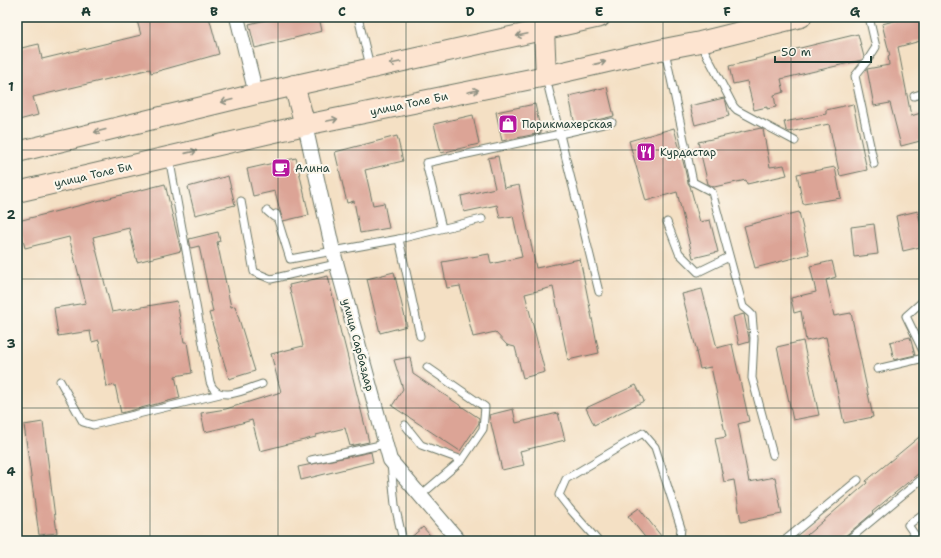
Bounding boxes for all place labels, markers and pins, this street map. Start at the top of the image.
shop icon: Парикмахерская [497,113,519,135]
place label: Парикмахерская [522,117,613,132]
restaurant icon: Курдастар [635,141,657,163]
place label: Курдастар [660,145,716,160]
cafe icon: Алина [270,157,292,179]
place label: Алина [295,161,330,176]

